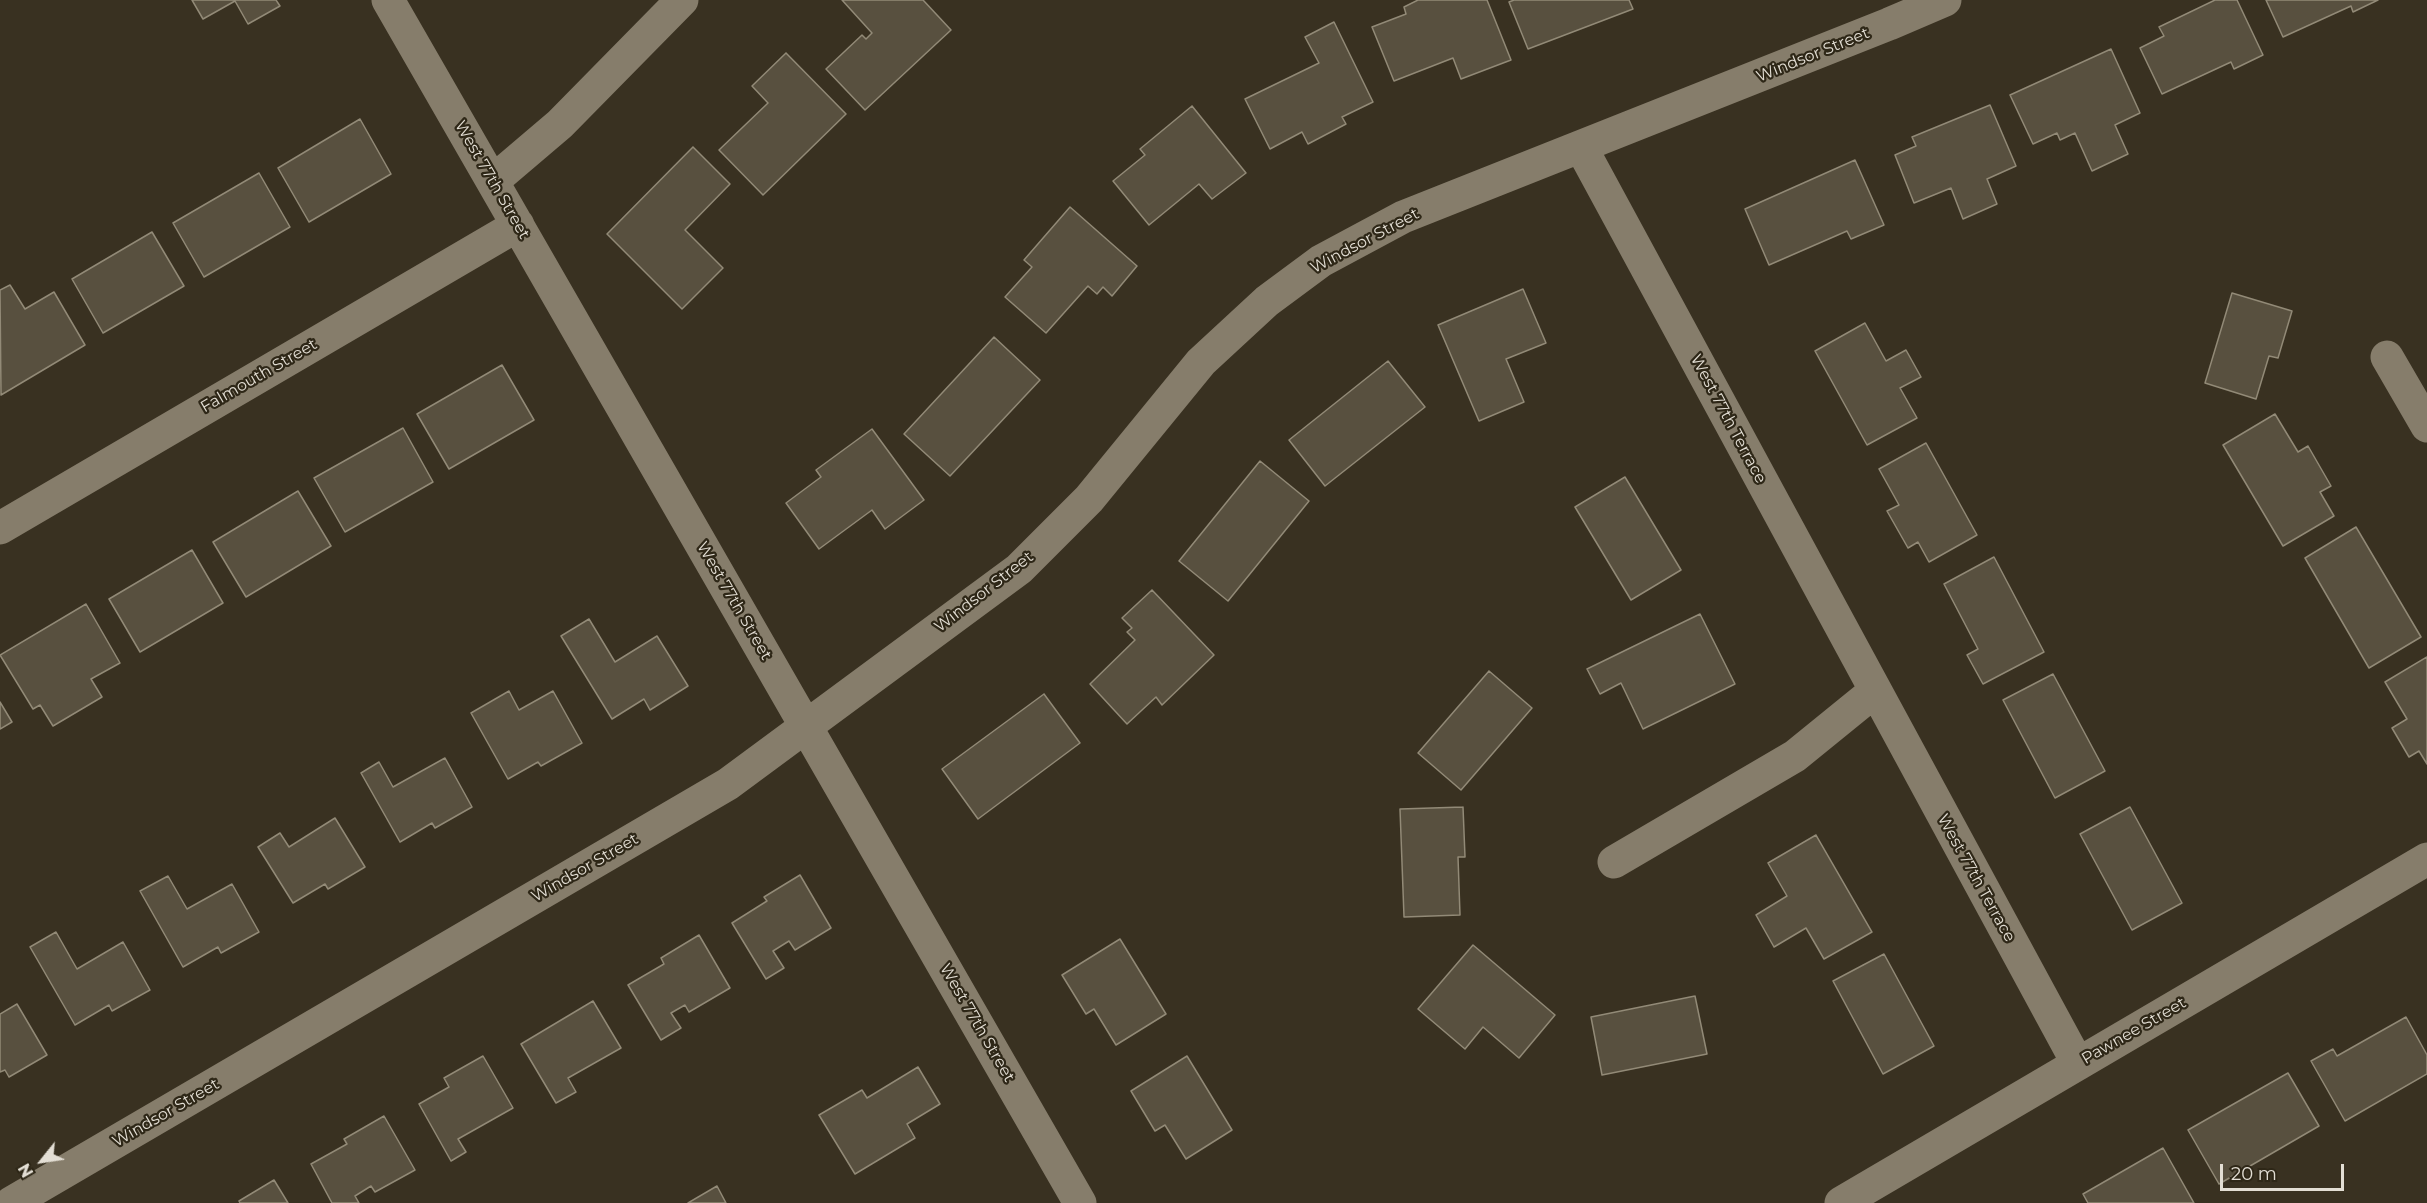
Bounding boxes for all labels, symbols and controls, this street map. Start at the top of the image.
street label: Windsor Street [1754,24,1872,86]
street label: West 77th Street [450,117,534,243]
street label: Windsor Street [1307,204,1423,278]
street label: Falmouth Street [197,335,321,417]
street label: West 77th Terrace [1686,351,1770,487]
street label: West 77th Street [692,538,776,664]
street label: Windsor Street [931,547,1037,637]
street label: West 77th Terrace [1933,811,2019,945]
street label: Windsor Street [528,830,642,906]
street label: West 77th Street [935,960,1019,1086]
street label: Pawnee Street [2078,993,2190,1069]
street label: Windsor Street [109,1075,223,1151]
north arrow [12,1131,72,1191]
scale bar [2223,1152,2348,1190]
text: N [15,1160,37,1181]
text: 20 m [2231,1163,2277,1185]

